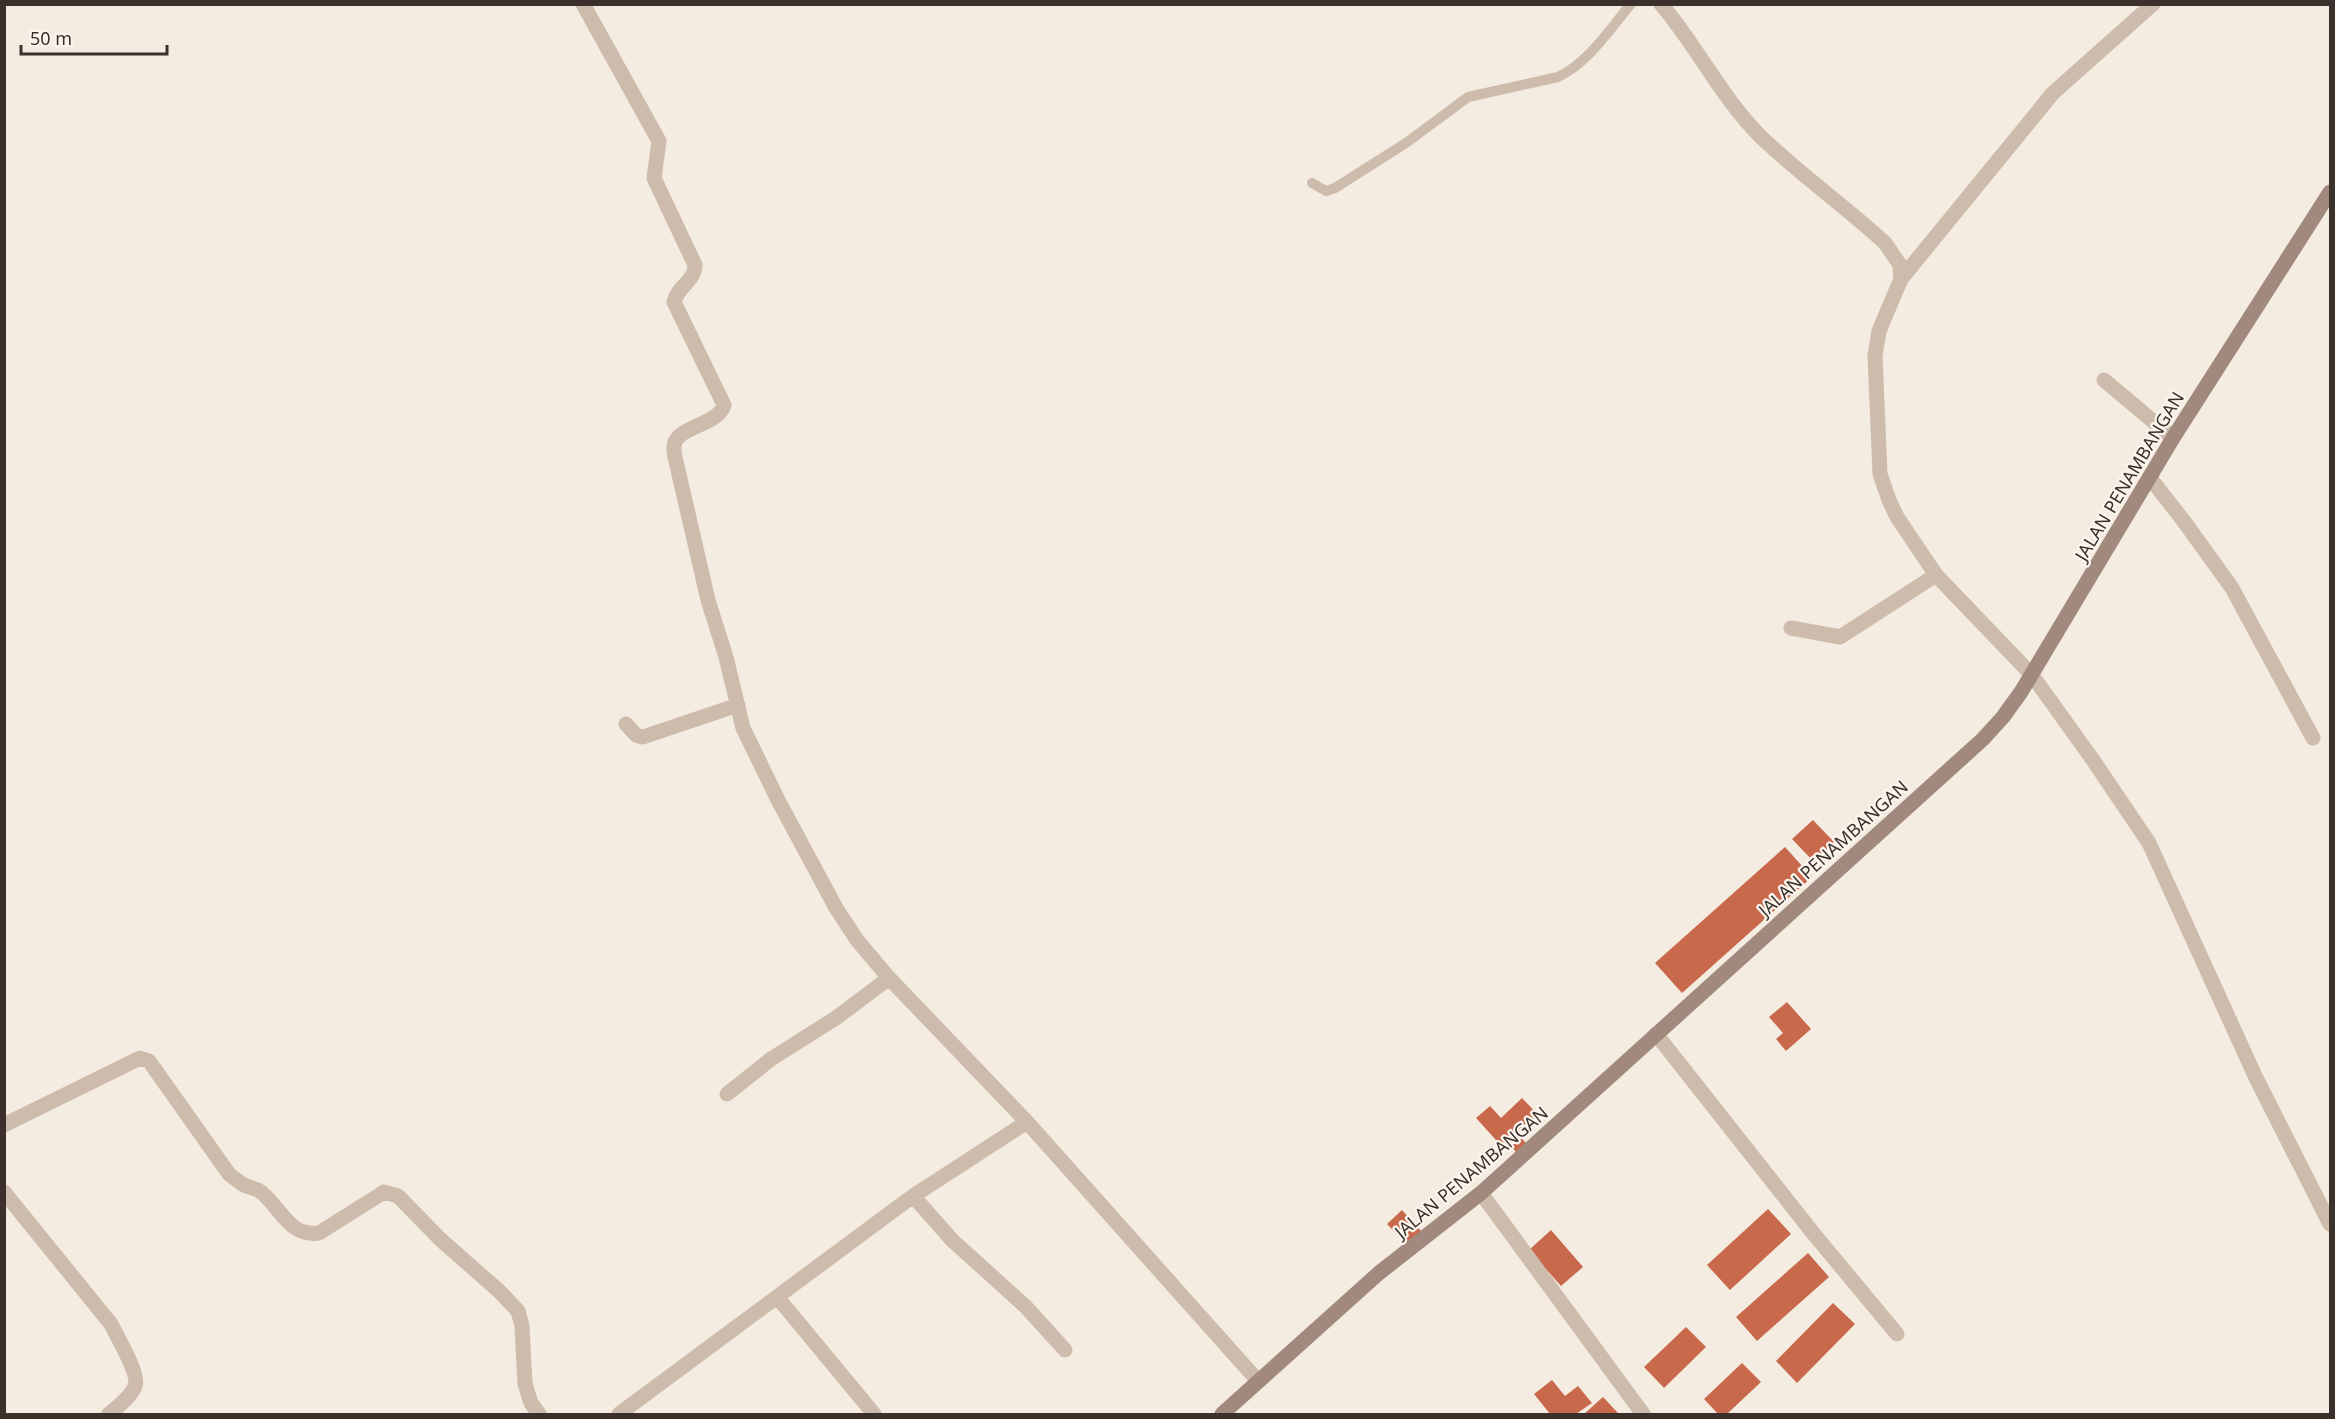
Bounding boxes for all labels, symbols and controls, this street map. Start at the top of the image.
scale bar [21,18,166,56]
text: 50 m [30,26,72,50]
street label: JALAN PENAMBANGAN [2068,387,2189,567]
street label: JALAN PENAMBANGAN [1752,774,1913,923]
street label: JALAN PENAMBANGAN [1388,1101,1553,1245]

